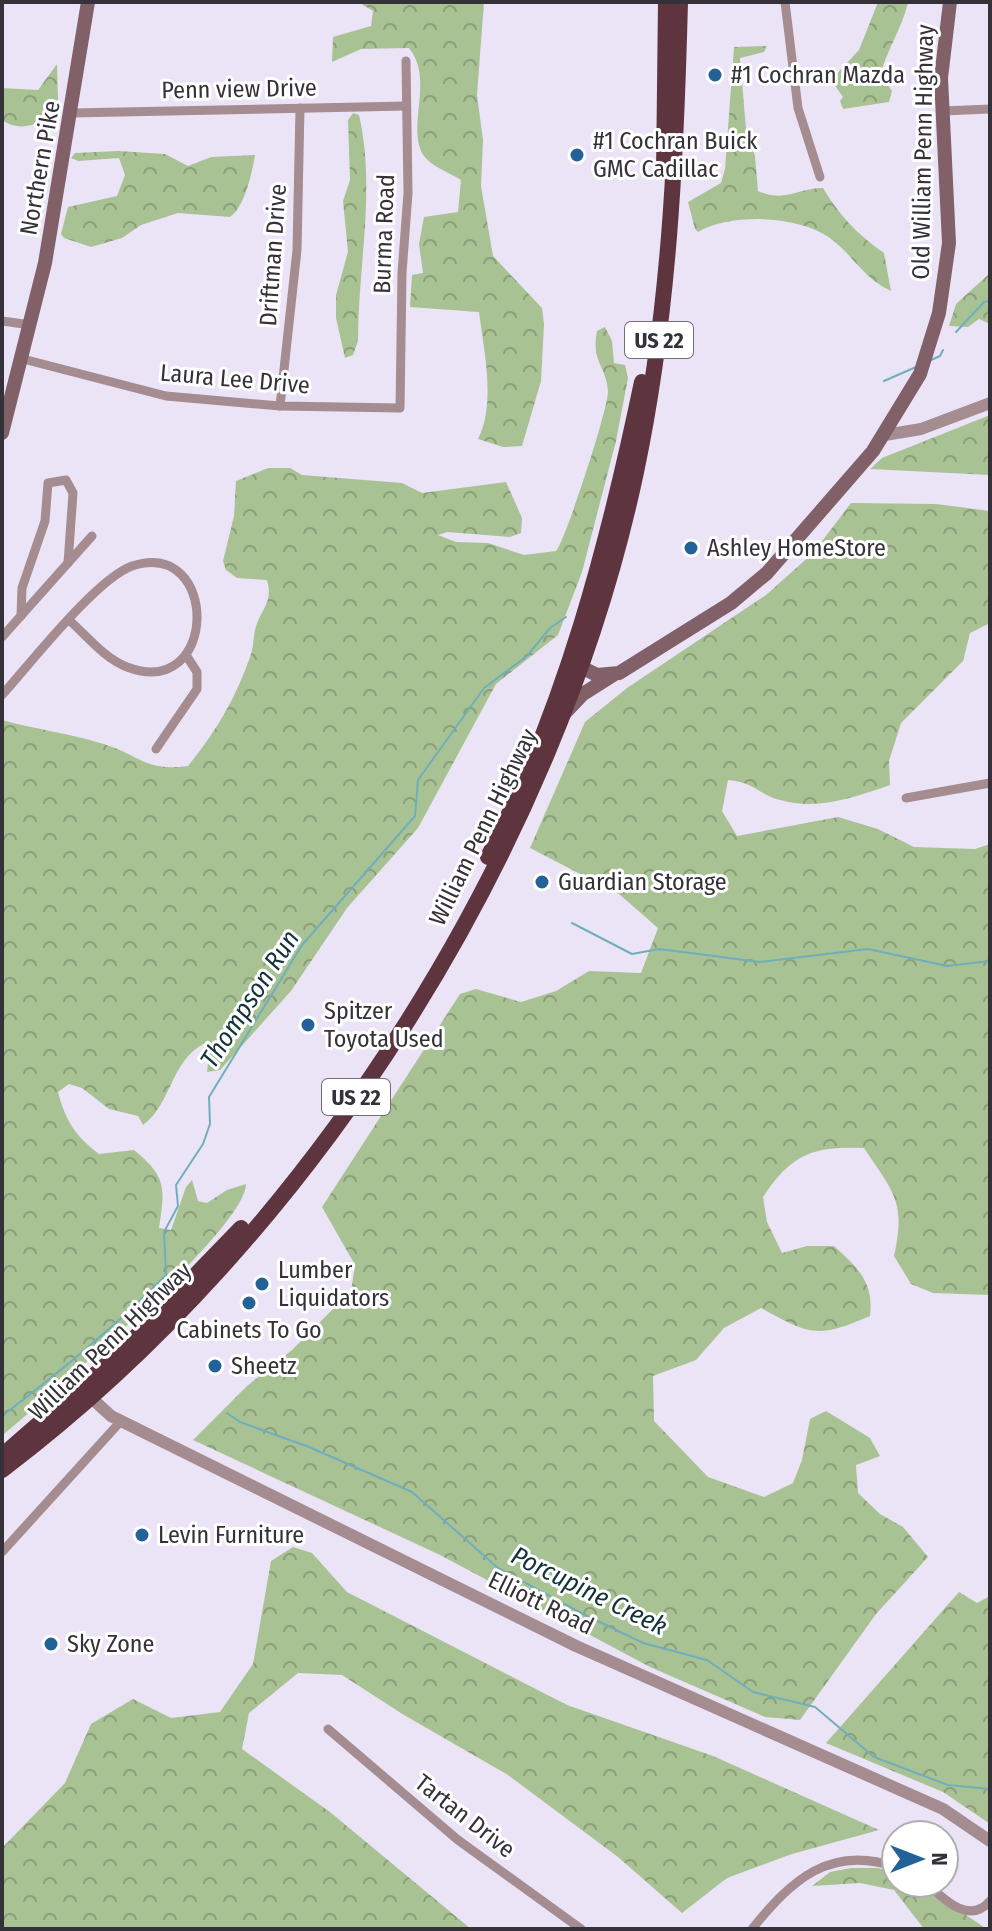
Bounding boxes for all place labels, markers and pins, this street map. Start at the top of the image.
place label: #1 Cochran Mazda [731,61,905,89]
marker: #1 Cochran Mazda [706,66,724,84]
place label: #1 Cochran Buick GMC Cadillac [593,127,758,183]
marker: #1 Cochran Buick GMC Cadillac [568,146,586,164]
place label: Ashley HomeStore [707,534,886,562]
marker: Ashley HomeStore [682,539,700,557]
place label: Guardian Storage [558,868,727,896]
marker: Guardian Storage [533,873,551,891]
place label: Spitzer Toyota Used [324,997,444,1053]
marker: Spitzer Toyota Used [299,1016,317,1034]
place label: Lumber Liquidators [278,1256,389,1312]
marker: Lumber Liquidators [253,1275,271,1293]
marker: Cabinets To Go [240,1294,258,1312]
place label: Cabinets To Go [176,1316,322,1344]
place label: Sheetz [231,1352,297,1380]
marker: Sheetz [206,1357,224,1375]
place label: Levin Furniture [158,1521,304,1549]
marker: Levin Furniture [133,1526,151,1544]
place label: Sky Zone [67,1630,154,1658]
marker: Sky Zone [42,1635,60,1653]

